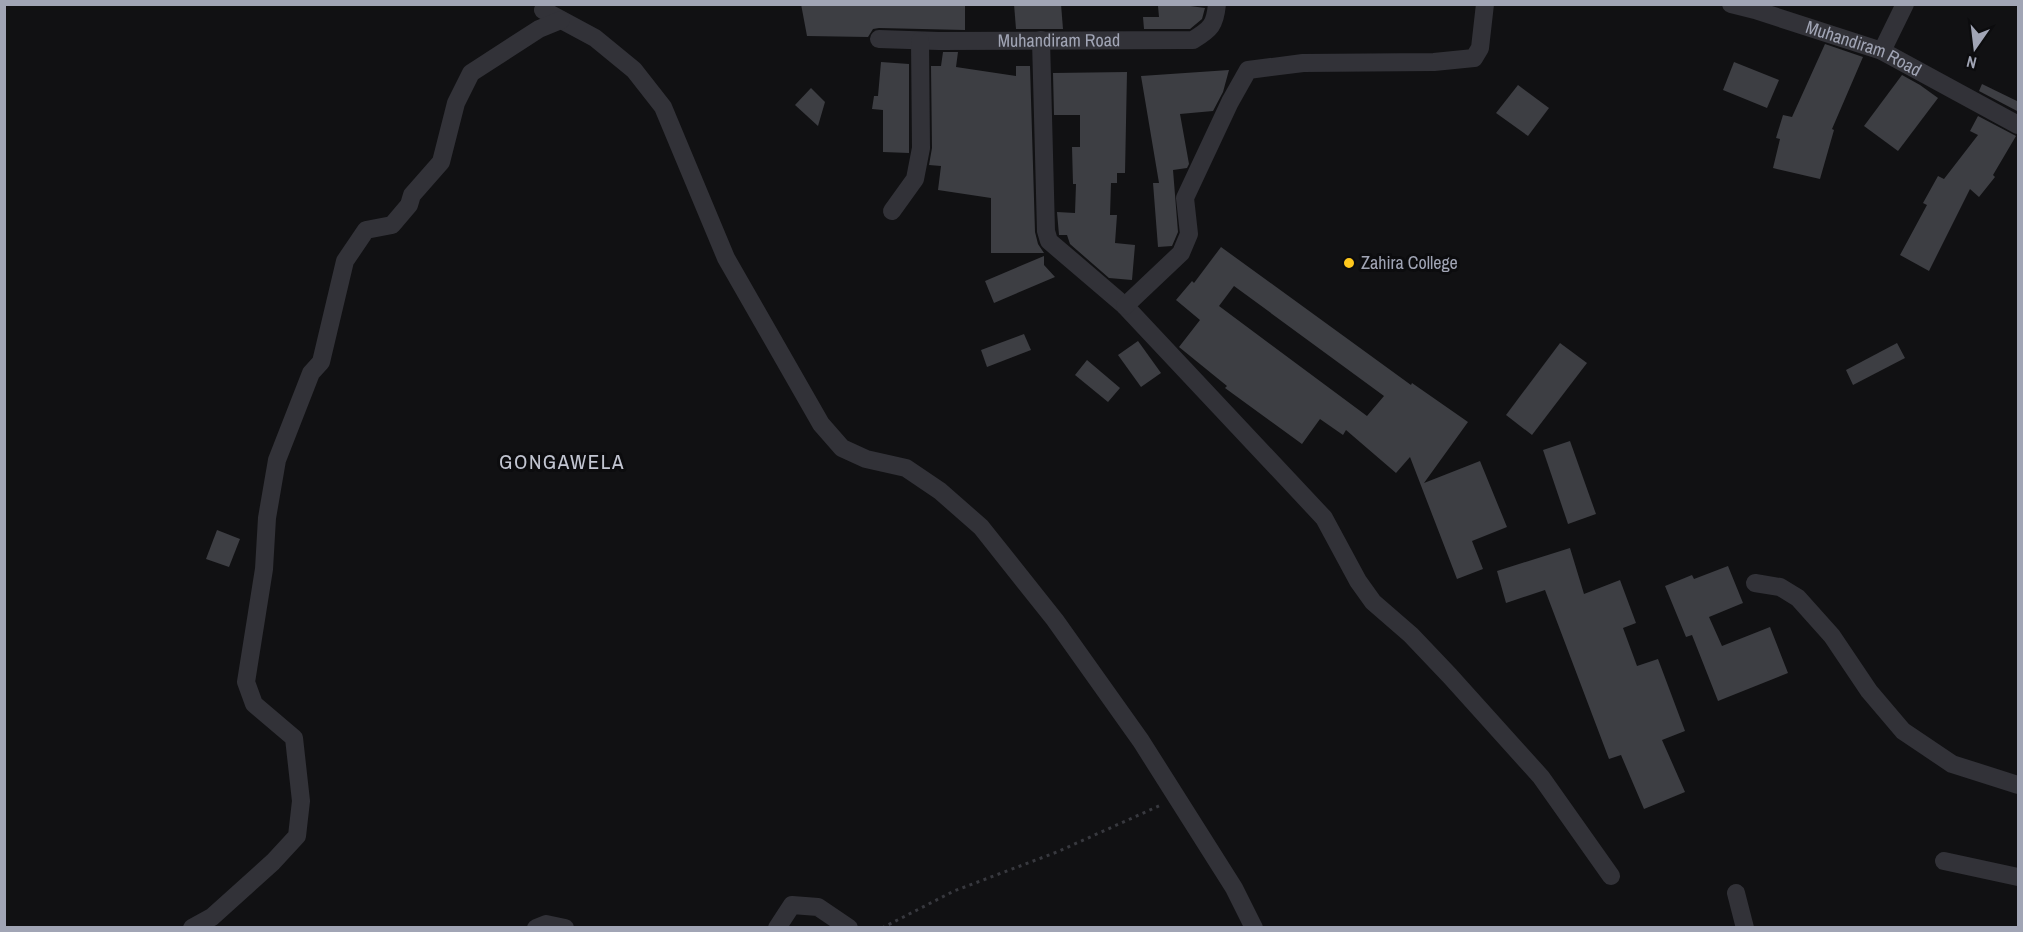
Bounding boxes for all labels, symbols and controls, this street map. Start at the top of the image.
street label: Muhandiram Road [1803,14,1926,82]
north arrow [1945,18,2005,78]
street label: Muhandiram Road [998,27,1120,53]
text: N [1964,51,1979,74]
place label: Zahira College [1361,250,1458,275]
marker: Zahira College [1342,256,1356,270]
district label: GONGAWELA [499,447,625,476]

